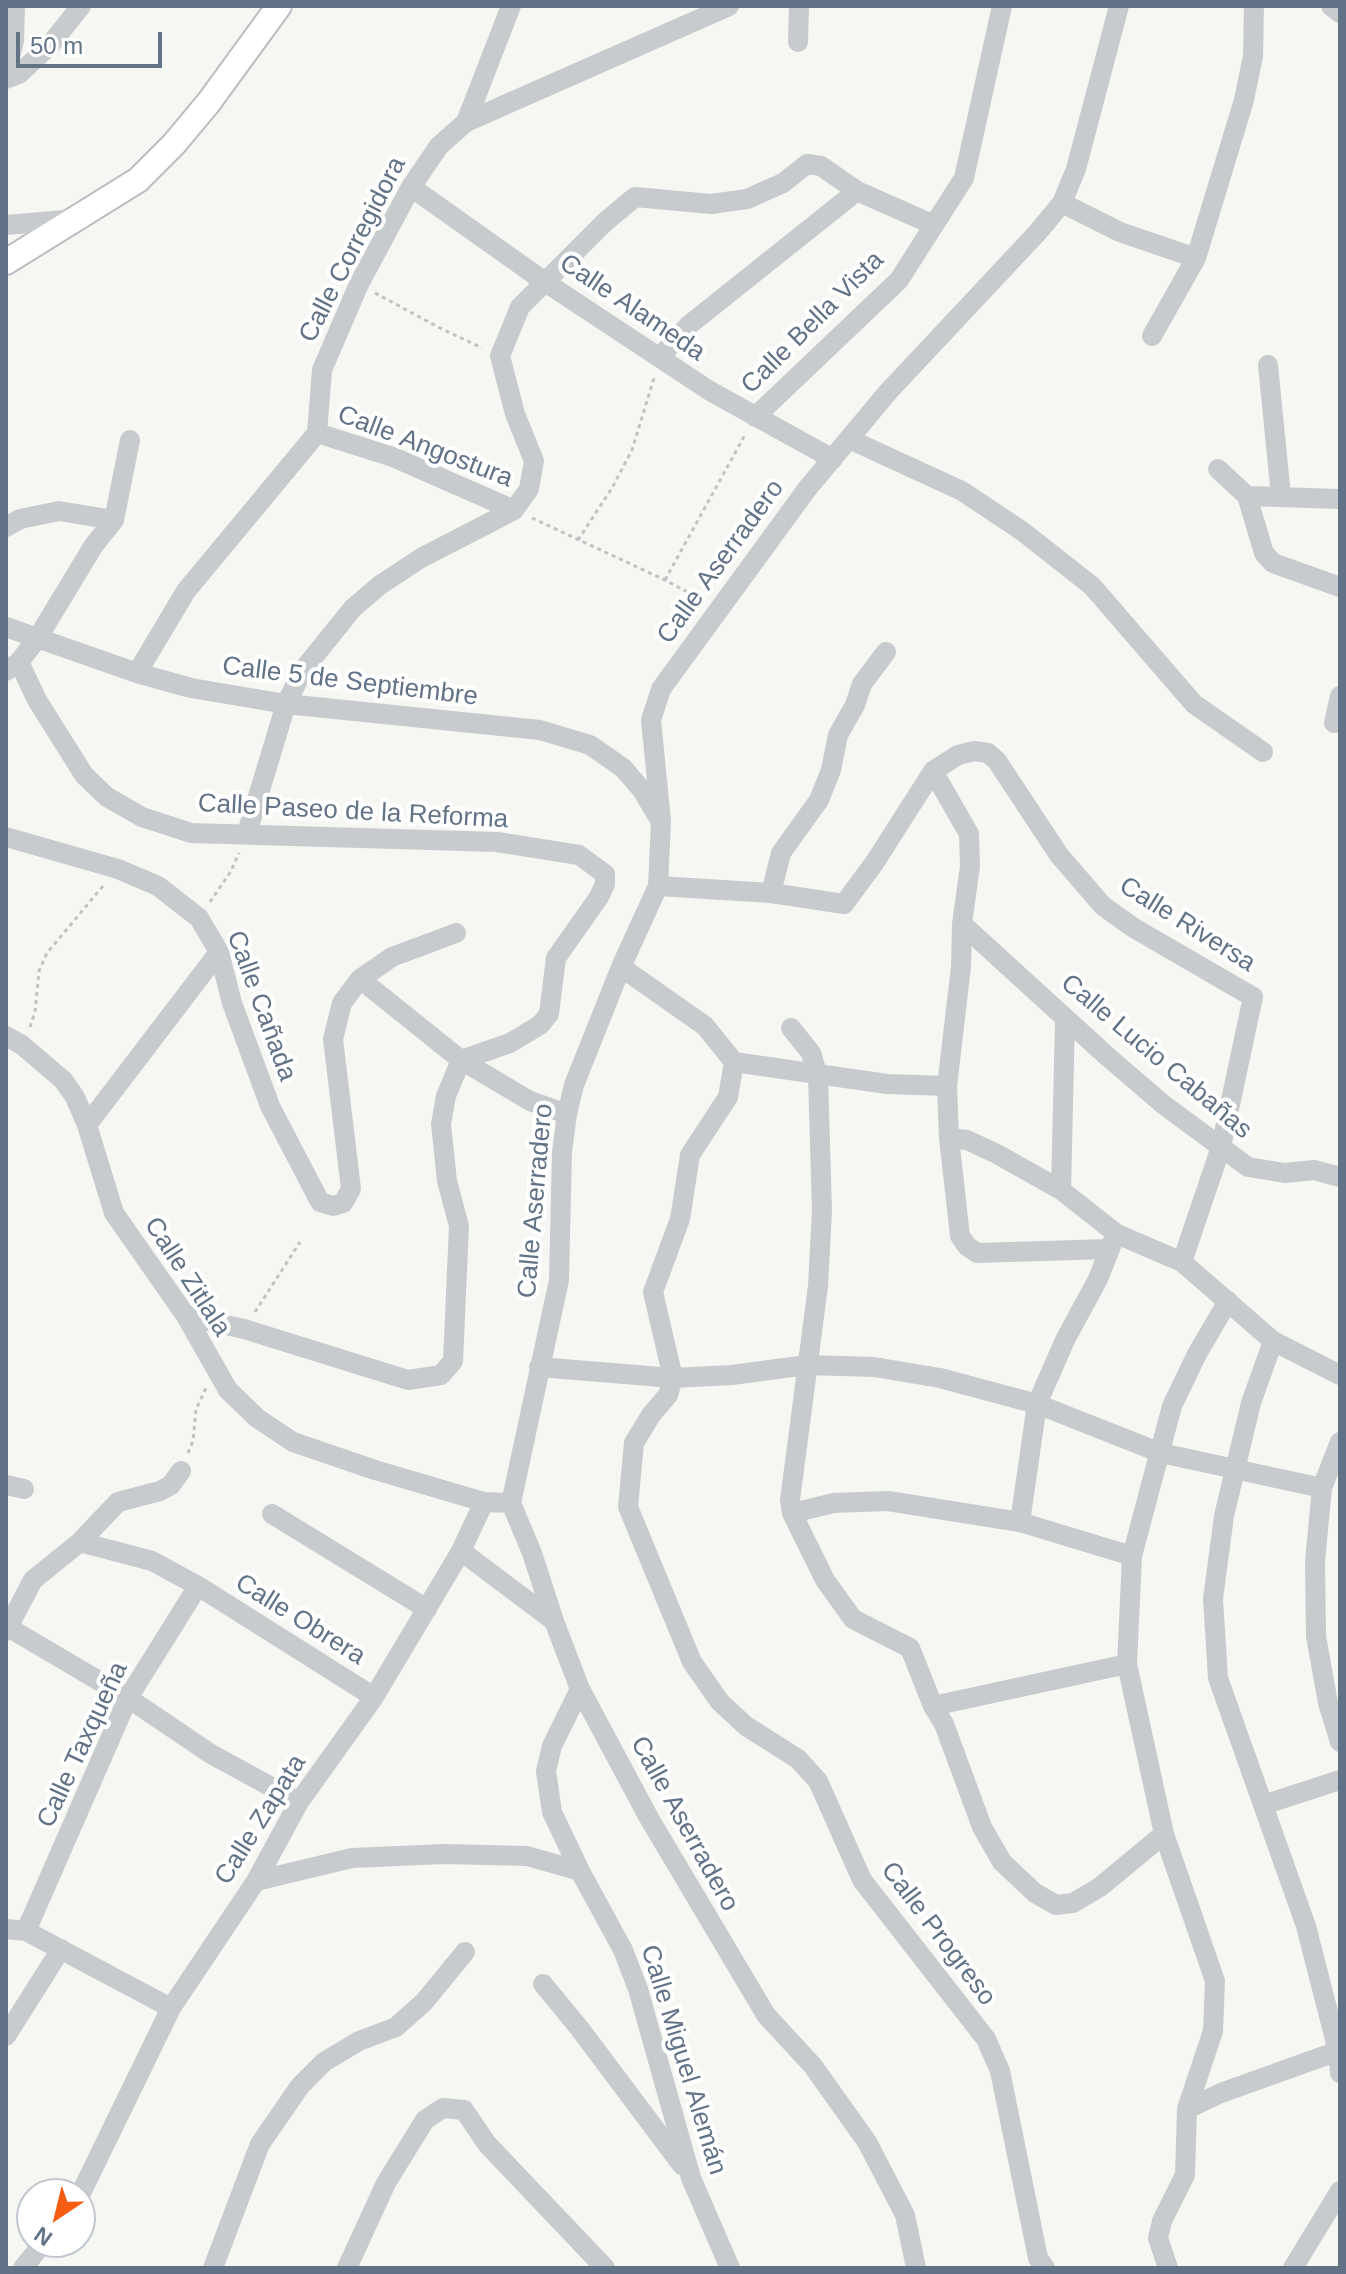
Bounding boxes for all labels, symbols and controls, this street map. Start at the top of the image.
scale bar [20,16,166,66]
text: 50 m [30,32,83,59]
street label: Calle Corregidora [293,152,413,348]
street label: Calle Bella Vista [735,245,891,401]
street label: Calle Alameda [553,248,711,368]
street label: Calle Angostura [333,399,517,495]
street label: Calle Aserradero [651,474,791,650]
street label: Calle 5 de Septiembre [220,651,480,713]
street label: Calle Paseo de la Reforma [197,788,509,836]
street label: Calle Riversa [1113,871,1261,979]
street label: Calle Cañada [219,927,303,1085]
street label: Calle Lucio Cabañas [1054,968,1258,1146]
street label: Calle Aserradero [512,1102,560,1300]
street label: Calle Zitlala [137,1212,237,1342]
street label: Calle Obrera [229,1568,371,1672]
street label: Calle Taxqueña [31,1657,135,1833]
street label: Calle Aserradero [623,1731,745,1917]
street label: Calle Zapata [209,1749,313,1891]
street label: Calle Progreso [874,1856,1002,2012]
street label: Calle Miguel Alemán [633,1941,733,2179]
north arrow [16,2178,96,2258]
text: N [29,2222,57,2251]

